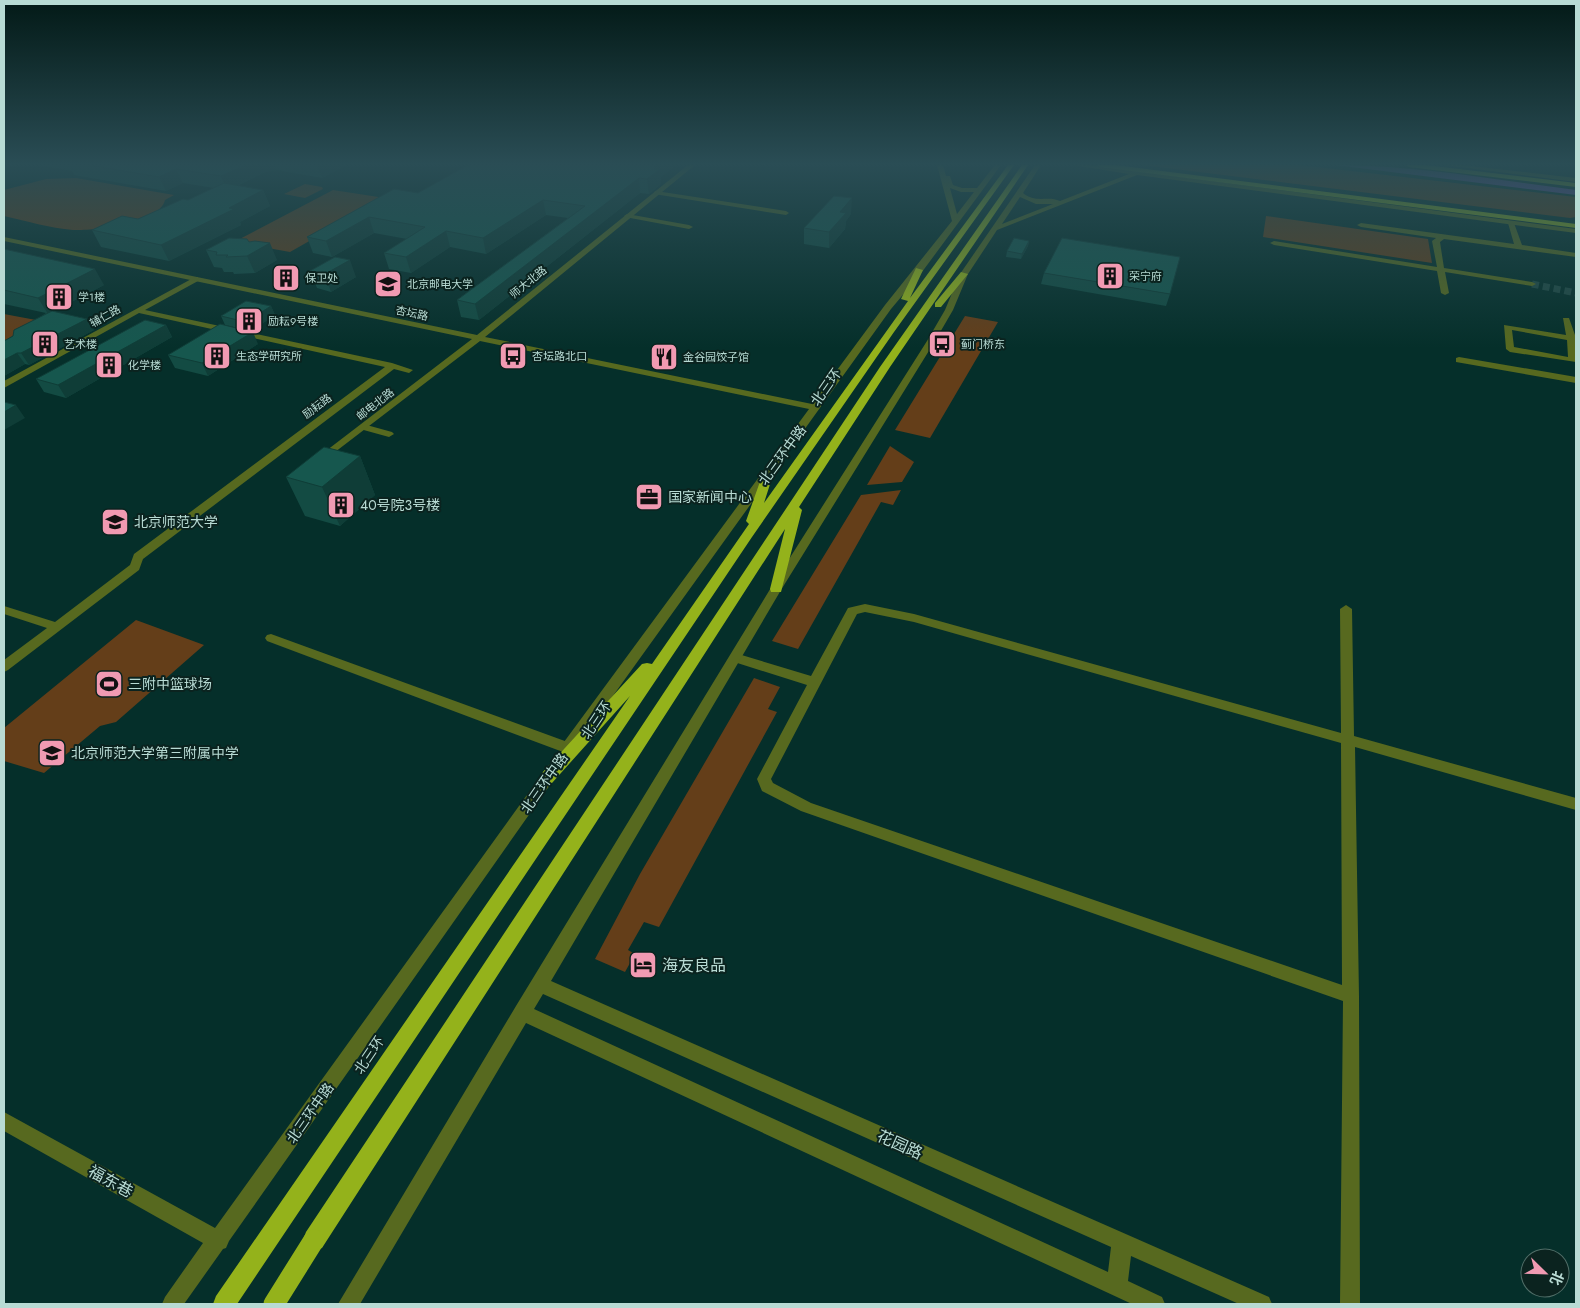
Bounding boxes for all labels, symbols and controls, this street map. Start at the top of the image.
building icon: 荣宁府 [1095,261,1125,291]
street label: 师大北路 [506,262,550,302]
building icon: 保卫处 [271,263,301,293]
place label: 荣宁府 [1129,268,1162,284]
school or university icon: 北京邮电大学 [373,269,403,299]
place label: 保卫处 [305,270,338,286]
place label: 北京邮电大学 [407,276,473,292]
building icon: 学1楼 [44,282,74,312]
place label: 学1楼 [78,289,105,305]
street label: 辅仁路 [87,301,123,331]
street label: 杏坛路 [394,302,430,324]
building icon: 励耘9号楼 [234,306,264,336]
place label: 励耘9号楼 [268,313,318,329]
building icon: 艺术楼 [30,329,60,359]
bus stop icon: 蓟门桥东 [927,329,957,359]
place label: 艺术楼 [64,336,97,352]
place label: 蓟门桥东 [961,336,1005,352]
building icon: 生态学研究所 [202,341,232,371]
bus stop icon: 杏坛路北口 [498,341,528,371]
restaurant icon: 金谷园饺子馆 [649,342,679,372]
place label: 生态学研究所 [236,348,302,364]
place label: 杏坛路北口 [532,348,587,364]
place label: 金谷园饺子馆 [683,349,749,365]
building icon: 化学楼 [94,350,124,380]
place label: 化学楼 [128,357,161,373]
street label: 北三环 [806,364,846,410]
street label: 邮电北路 [353,384,397,424]
street label: 励耘路 [299,390,335,422]
street label: 北三环中路 [753,421,811,489]
office icon: 国家新闻中心 [634,482,664,512]
place label: 国家新闻中心 [668,487,752,507]
building icon: 40号院3号楼 [326,490,356,520]
place label: 40号院3号楼 [360,495,440,515]
school or university icon: 北京师范大学 [100,507,130,537]
place label: 北京师范大学 [134,512,218,532]
sports icon: 三附中篮球场 [94,669,124,699]
place label: 三附中篮球场 [128,674,212,694]
street label: 北三环 [576,697,616,743]
school or university icon: 北京师范大学第三附属中学 [37,738,67,768]
place label: 北京师范大学第三附属中学 [71,743,239,763]
street label: 北三环中路 [516,749,572,817]
hotel icon: 海友良品 [628,950,658,980]
place label: 海友良品 [662,954,726,977]
street label: 北三环 [349,1032,389,1078]
street label: 北三环中路 [282,1079,338,1147]
street label: 花园路 [873,1124,926,1165]
street label: 福东巷 [84,1160,137,1203]
north arrow [1520,1248,1570,1298]
text: 北 [1545,1268,1569,1288]

